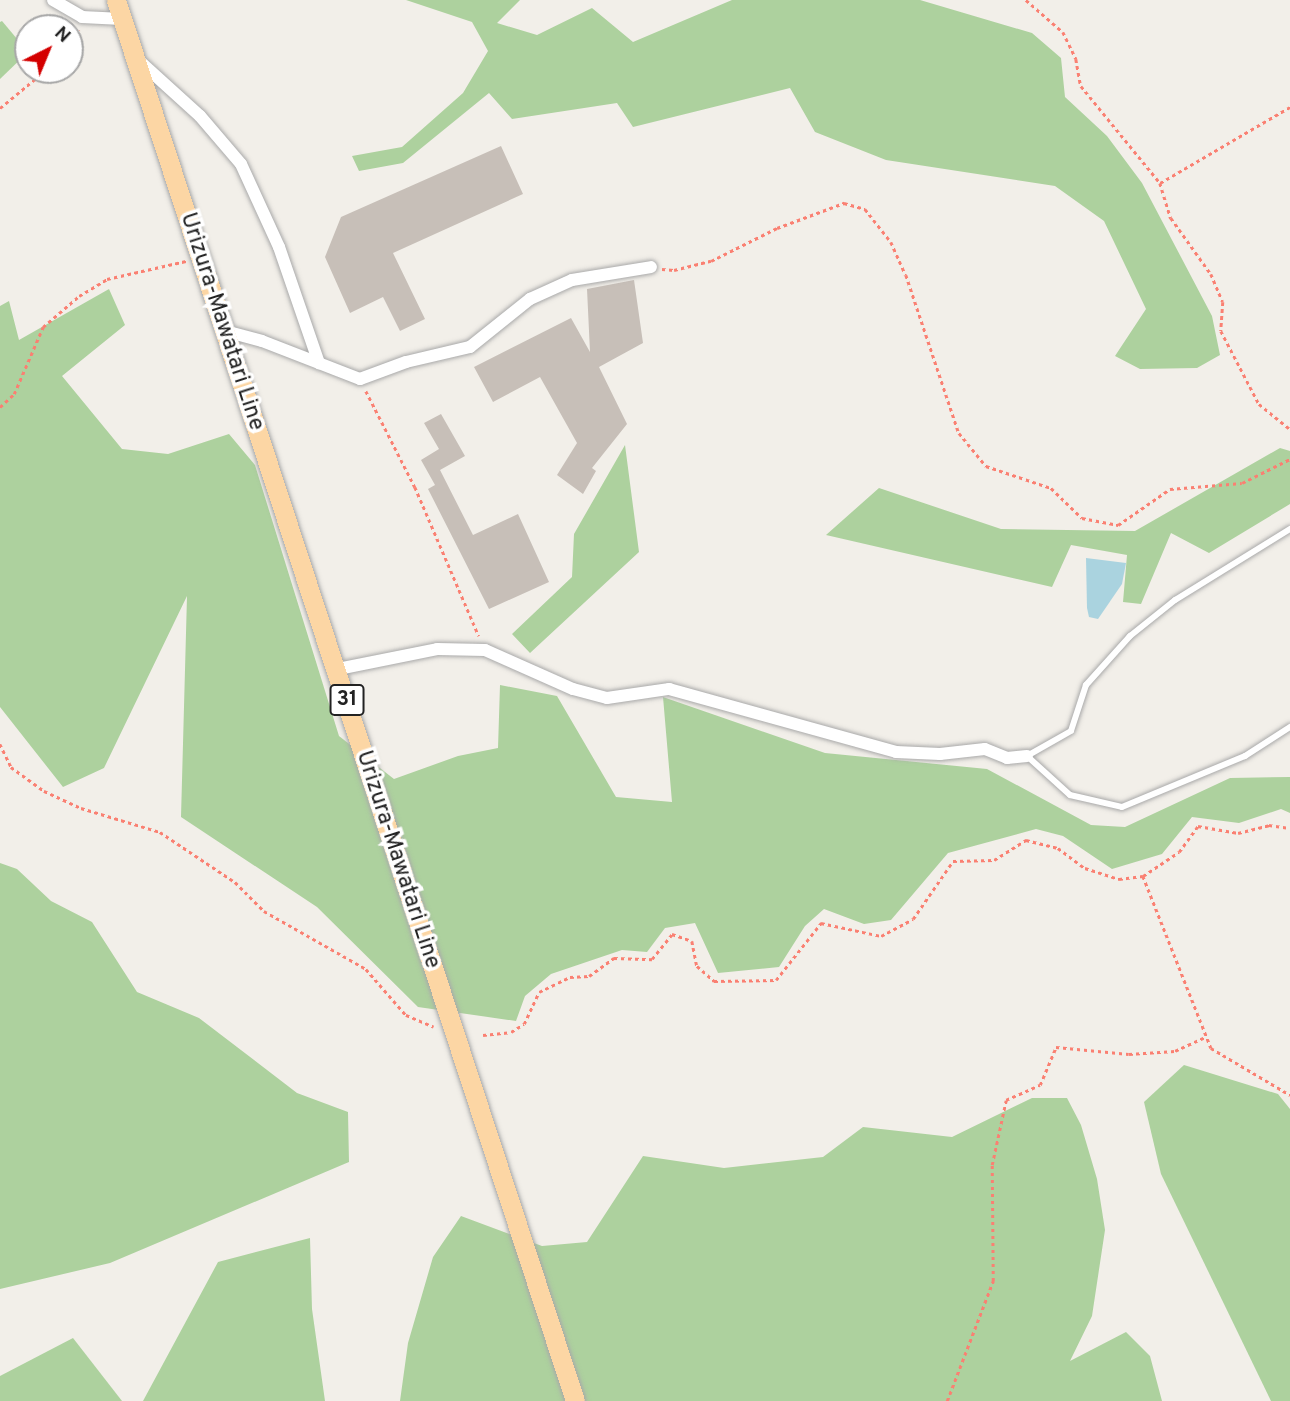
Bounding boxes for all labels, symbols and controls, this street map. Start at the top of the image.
north arrow [14,14,84,84]
text: N [49,22,75,49]
street label: Urizura-Mawatari Line [173,209,269,435]
road number: 31 [330,682,364,718]
street label: Urizura-Mawatari Line [349,747,445,973]

